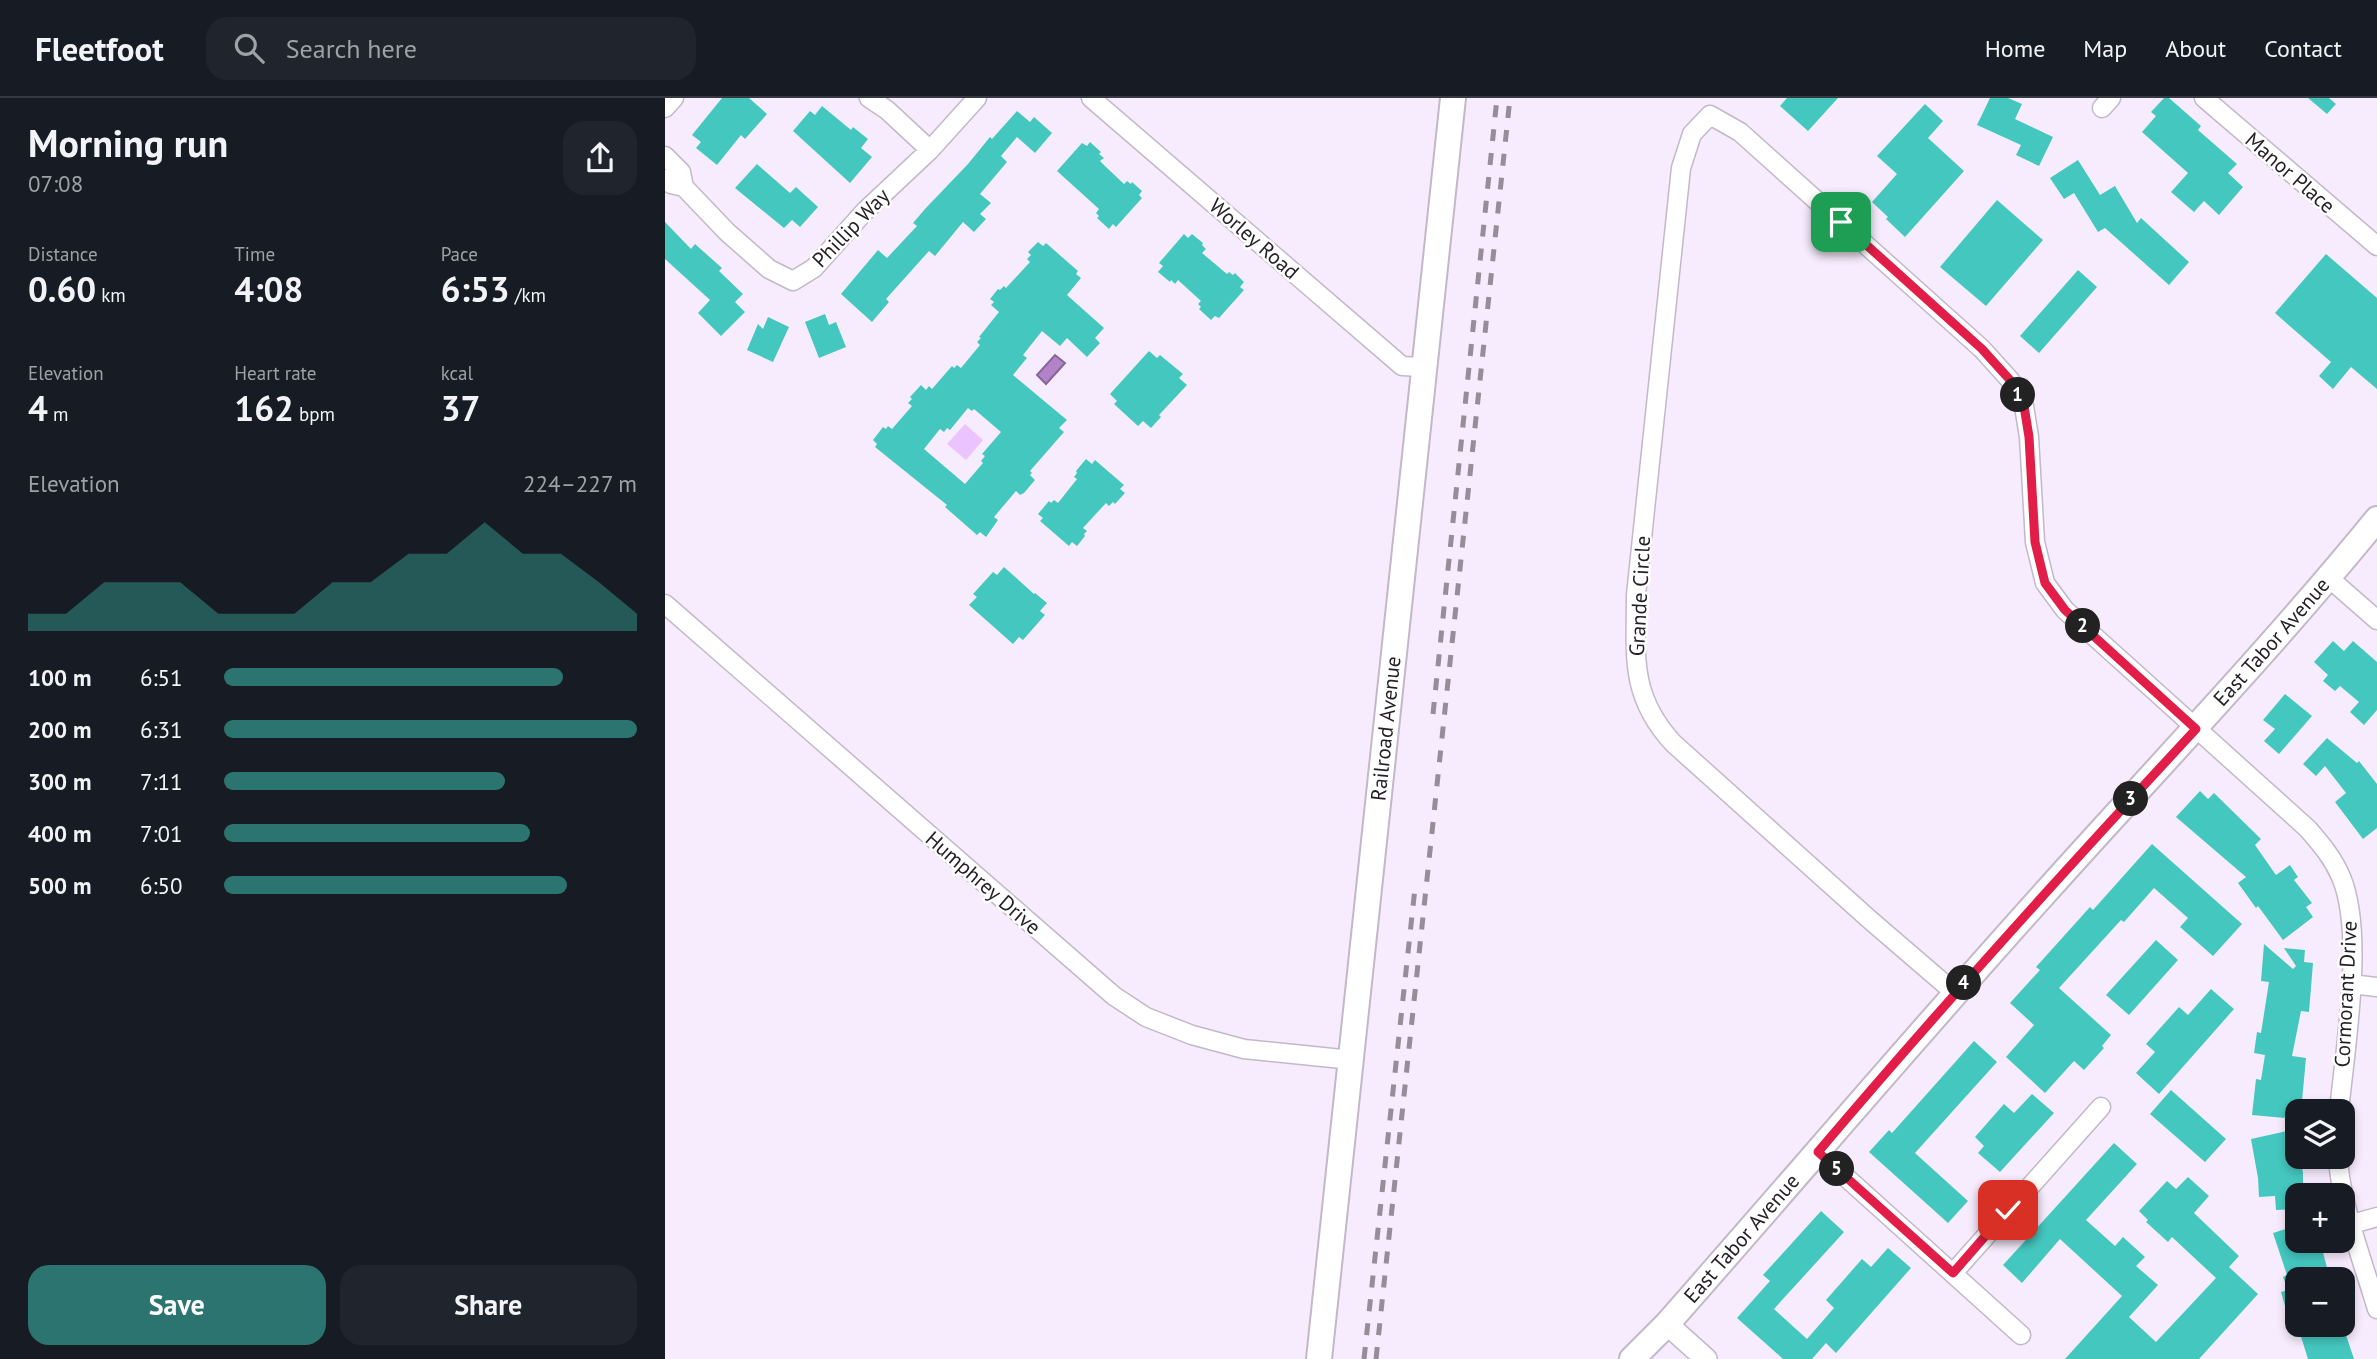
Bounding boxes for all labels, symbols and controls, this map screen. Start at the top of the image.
search box [206,17,696,80]
text: Fleetfoot [35,27,164,70]
icon: search [230,29,268,67]
text: Search here [286,32,417,65]
text: Home [1985,33,2045,64]
text: Map [2083,33,2127,64]
text: About [2165,33,2226,64]
text: Contact [2264,33,2342,64]
text: Morning run [28,118,228,167]
button: share [563,121,637,195]
street label: Manor Place [2240,126,2341,219]
text: 07:08 [28,169,83,198]
street label: Phillip Way [806,182,895,273]
street label: Worley Road [1204,192,1305,285]
pin [1811,192,1871,252]
icon: arrive [1822,203,1860,241]
text: Distance [28,242,98,266]
text: Time [234,242,275,266]
text: Pace [441,242,478,266]
text: 0.60 [28,266,96,312]
text: 4:08 [234,266,303,312]
text: 6:53 [441,266,510,312]
text: km [96,283,126,307]
text: /km [510,283,546,307]
text: Elevation [28,361,104,385]
text: Heart rate [234,361,316,385]
text: kcal [441,361,473,385]
pin: 1 [2001,378,2035,412]
text: 1 [2012,382,2023,406]
text: 4 [28,385,48,431]
text: 162 [234,385,294,431]
text: 37 [441,385,480,431]
text: m [48,402,68,426]
text: bpm [294,402,335,426]
text: Elevation [28,469,120,498]
text: 224–227 m [523,469,637,498]
street label: Grande Circle [1623,535,1656,657]
street label: East Tabor Avenue [2207,572,2335,712]
pin: 2 [2065,608,2101,644]
text: 2 [2077,613,2088,637]
street label: Railroad Avenue [1364,655,1407,802]
text: 100 m [28,663,91,692]
text: 6:51 [140,663,183,692]
text: 200 m [28,715,91,744]
text: 6:31 [140,715,183,744]
text: 300 m [28,767,91,796]
text: 7:11 [140,767,183,796]
pin: 3 [2113,782,2149,816]
text: 3 [2125,786,2136,810]
text: 400 m [28,819,91,848]
text: 7:01 [140,819,183,848]
street label: Humphrey Drive [920,825,1047,940]
text: 500 m [28,871,91,900]
text: 6:50 [140,871,183,900]
street label: Cormorant Drive [2328,920,2363,1068]
pin: 4 [1947,966,1981,1001]
text: 4 [1958,970,1969,994]
map controls [2285,1099,2355,1337]
button: layers [2285,1099,2355,1169]
pin: 5 [1819,1152,1855,1186]
text: 5 [1831,1156,1842,1180]
street label: East Tabor Avenue [1678,1168,1805,1308]
pin [1978,1180,2038,1240]
button: + [2285,1183,2355,1253]
icon: check [1989,1191,2027,1229]
button: Save [28,1265,326,1345]
button: Share [340,1265,637,1345]
button: − [2285,1267,2355,1337]

